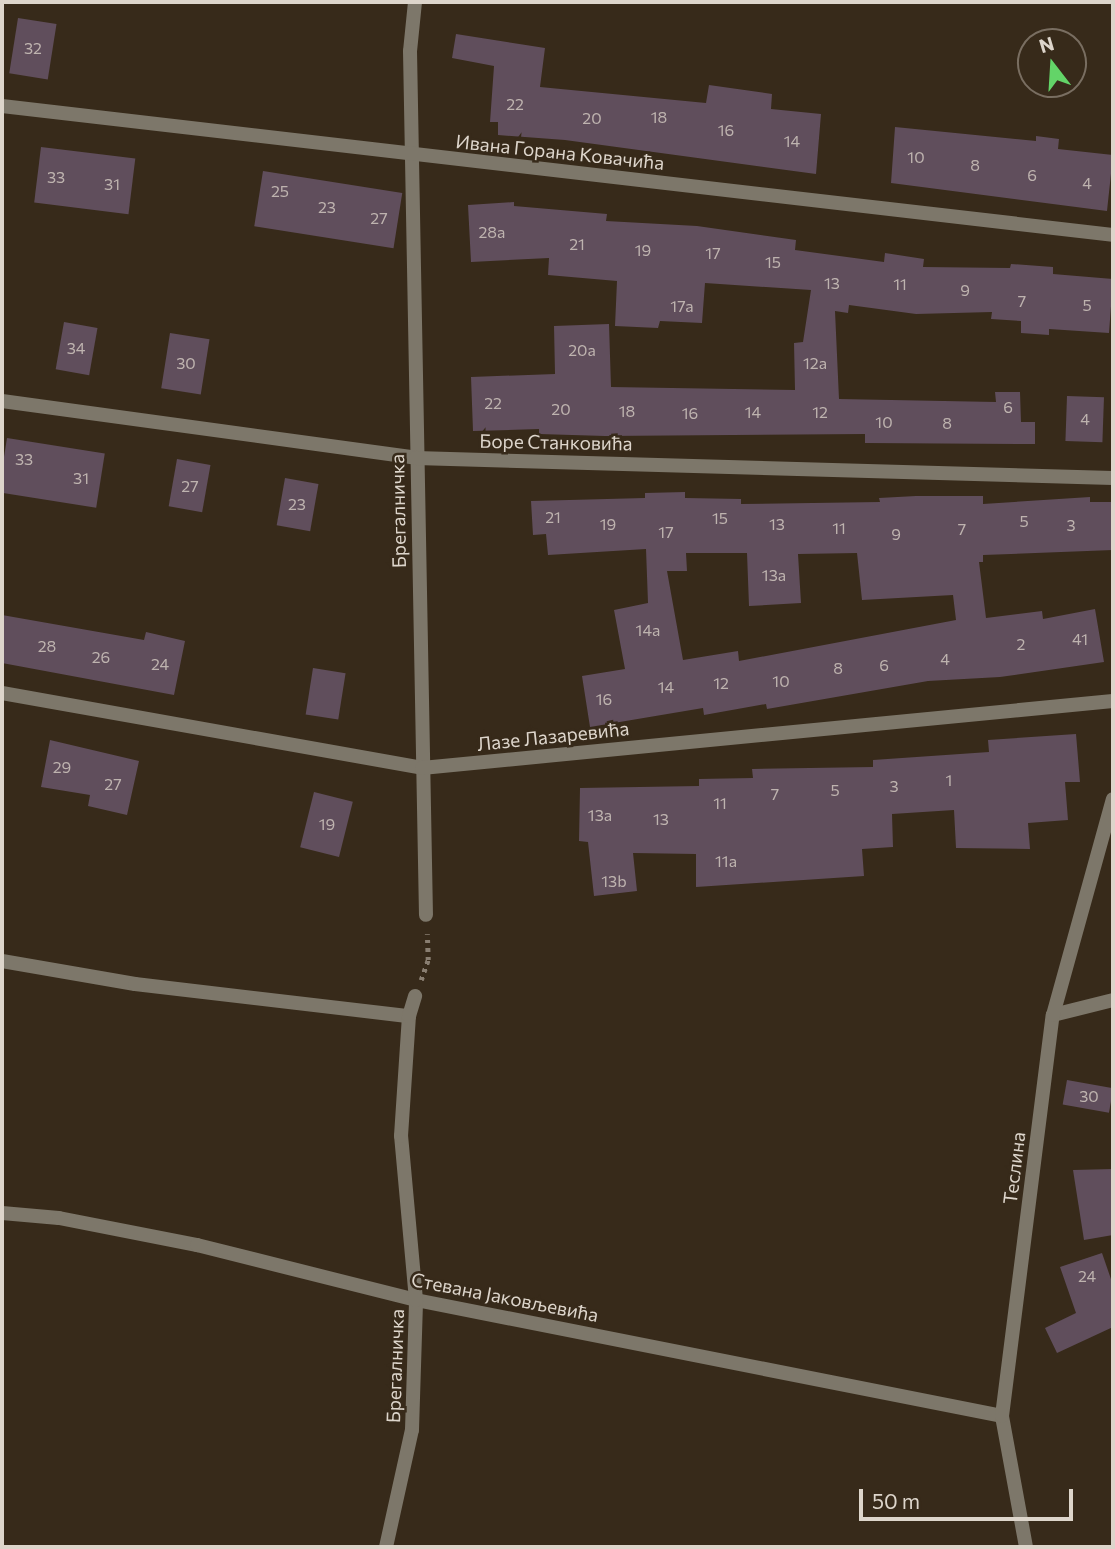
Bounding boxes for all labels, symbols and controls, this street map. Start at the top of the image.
north arrow [1017,28,1087,98]
text: N [1036,31,1056,57]
house number: 32 [24,38,42,58]
house number: 22 [506,94,524,114]
house number: 18 [651,107,667,127]
house number: 20 [582,108,602,128]
house number: 16 [718,120,734,140]
street label: Ивана Горана Ковачића [455,130,665,174]
house number: 14 [784,131,800,151]
house number: 10 [907,147,925,167]
house number: 8 [970,155,980,175]
house number: 6 [1027,165,1037,185]
house number: 33 [47,167,65,187]
house number: 4 [1082,173,1092,193]
house number: 31 [104,174,120,194]
house number: 25 [271,181,289,201]
house number: 23 [318,197,336,217]
house number: 27 [370,208,388,228]
house number: 28a [479,222,505,242]
house number: 21 [569,234,585,254]
house number: 19 [635,240,651,260]
house number: 17 [705,243,721,263]
house number: 15 [765,252,781,272]
house number: 13 [824,273,840,293]
house number: 11 [893,274,907,294]
house number: 9 [960,280,970,300]
house number: 7 [1018,291,1026,311]
house number: 5 [1082,295,1092,315]
house number: 17a [670,296,694,316]
house number: 34 [67,338,85,358]
house number: 20a [568,340,596,360]
house number: 30 [176,353,196,373]
house number: 12a [803,353,827,373]
house number: 22 [484,393,502,413]
house number: 6 [1003,397,1013,417]
house number: 20 [551,399,571,419]
house number: 18 [619,401,635,421]
house number: 14 [745,402,761,422]
house number: 12 [812,402,828,422]
house number: 16 [682,403,698,423]
house number: 4 [1080,409,1090,429]
house number: 10 [875,412,893,432]
house number: 8 [942,413,952,433]
street label: Боре Станковића [479,429,633,455]
house number: 33 [15,449,33,469]
street label: Брегалничка [386,454,410,568]
house number: 31 [73,468,89,488]
house number: 27 [181,476,199,496]
house number: 23 [288,494,306,514]
house number: 21 [545,507,561,527]
house number: 15 [712,508,728,528]
house number: 5 [1019,511,1029,531]
house number: 19 [600,514,616,534]
house number: 13 [769,514,785,534]
house number: 3 [1066,515,1076,535]
house number: 11 [832,518,846,538]
house number: 7 [958,519,966,539]
house number: 17 [658,522,674,542]
house number: 9 [891,524,901,544]
house number: 13a [762,565,786,585]
house number: 14a [636,620,660,640]
house number: 41 [1072,629,1088,649]
house number: 2 [1017,634,1025,654]
house number: 28 [38,636,56,656]
house number: 26 [92,647,110,667]
house number: 4 [940,649,950,669]
house number: 24 [151,654,169,674]
house number: 6 [879,655,889,675]
house number: 8 [833,658,843,678]
house number: 10 [772,671,790,691]
house number: 12 [713,673,729,693]
house number: 14 [658,677,674,697]
house number: 16 [596,689,612,709]
street label: Лазе Лазаревића [476,717,630,755]
house number: 29 [53,757,71,777]
house number: 1 [946,770,952,790]
house number: 27 [104,774,122,794]
house number: 3 [889,776,899,796]
house number: 5 [830,780,840,800]
house number: 7 [771,784,779,804]
house number: 11 [713,793,727,813]
house number: 13a [588,805,612,825]
house number: 13 [653,809,669,829]
house number: 19 [319,814,335,834]
house number: 11a [715,851,737,871]
house number: 13b [601,871,627,891]
house number: 30 [1079,1086,1099,1106]
street label: Теслина [998,1131,1030,1205]
house number: 24 [1078,1266,1096,1286]
street label: Стевана Јаковљевића [410,1268,600,1326]
street label: Брегалничка [382,1309,408,1423]
scale bar [863,1476,1076,1520]
text: 50 m [872,1488,920,1513]

